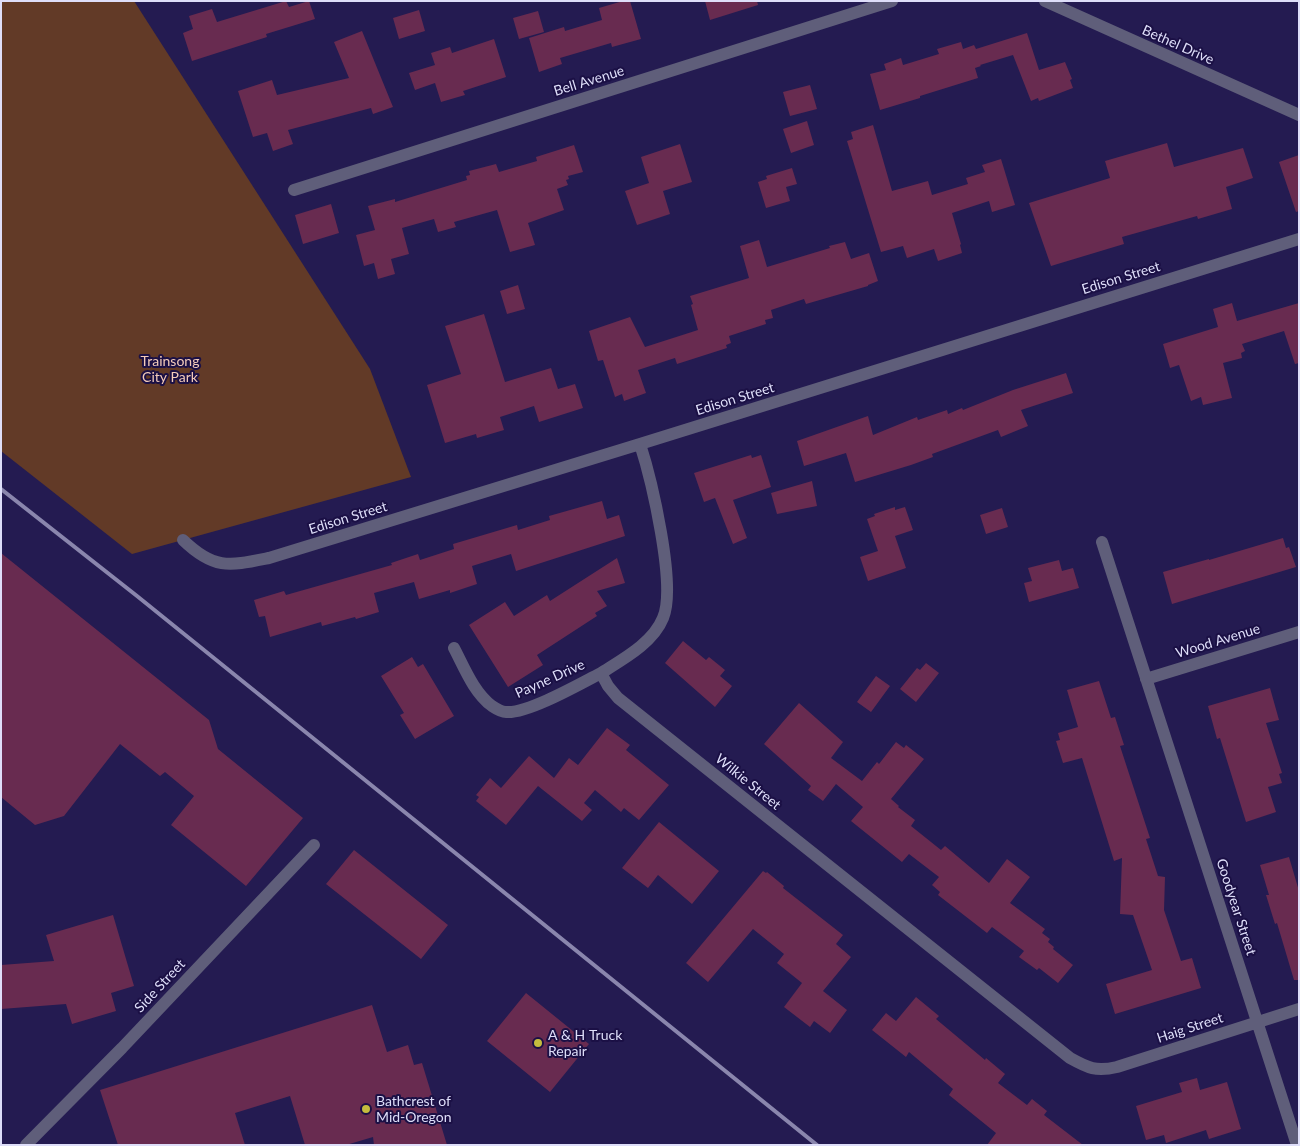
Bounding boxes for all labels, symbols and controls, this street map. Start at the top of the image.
street label: Bethel Drive [1140,22,1216,68]
street label: Bell Avenue [552,62,626,100]
street label: Edison Street [1080,258,1162,298]
park label: Trainsong City Park [141,353,199,386]
street label: Edison Street [694,379,776,419]
street label: Edison Street [307,498,389,538]
street label: Wood Avenue [1174,620,1262,662]
street label: Payne Drive [513,656,587,702]
street label: Wilkie Street [712,750,784,814]
street label: Goodyear Street [1212,856,1260,958]
street label: Side Street [131,956,189,1016]
street label: Haig Street [1155,1009,1225,1047]
place label: A & H Truck Repair [548,1027,622,1060]
marker: A & H Truck Repair [532,1037,544,1049]
place label: Bathcrest of Mid-Oregon [376,1093,451,1126]
marker: Bathcrest of Mid-Oregon [360,1103,372,1115]

